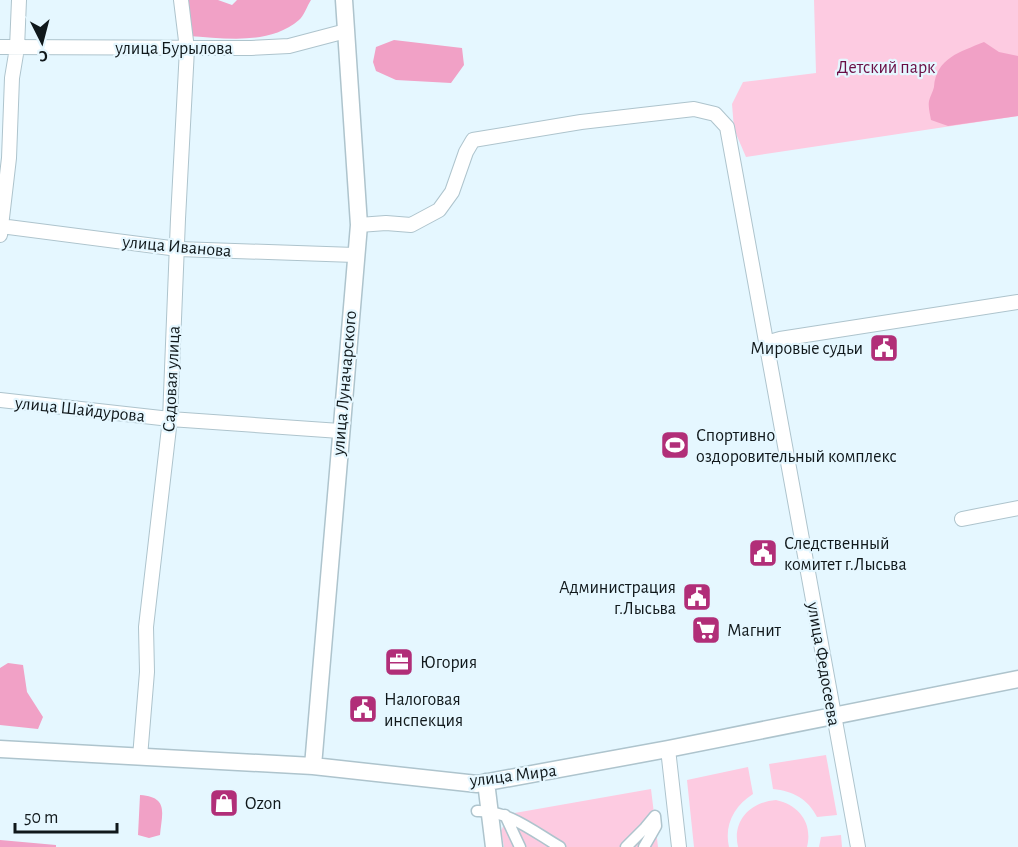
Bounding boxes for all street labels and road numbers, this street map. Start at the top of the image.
street label: улица Бурылова [114,40,233,58]
street label: улица Иванова [121,233,232,261]
street label: улица Луначарского [330,310,360,457]
street label: Садовая улица [160,325,184,433]
street label: улица Шайдурова [13,394,146,426]
street label: улица Федосеева [803,600,843,728]
street label: улица Мира [468,762,558,790]

